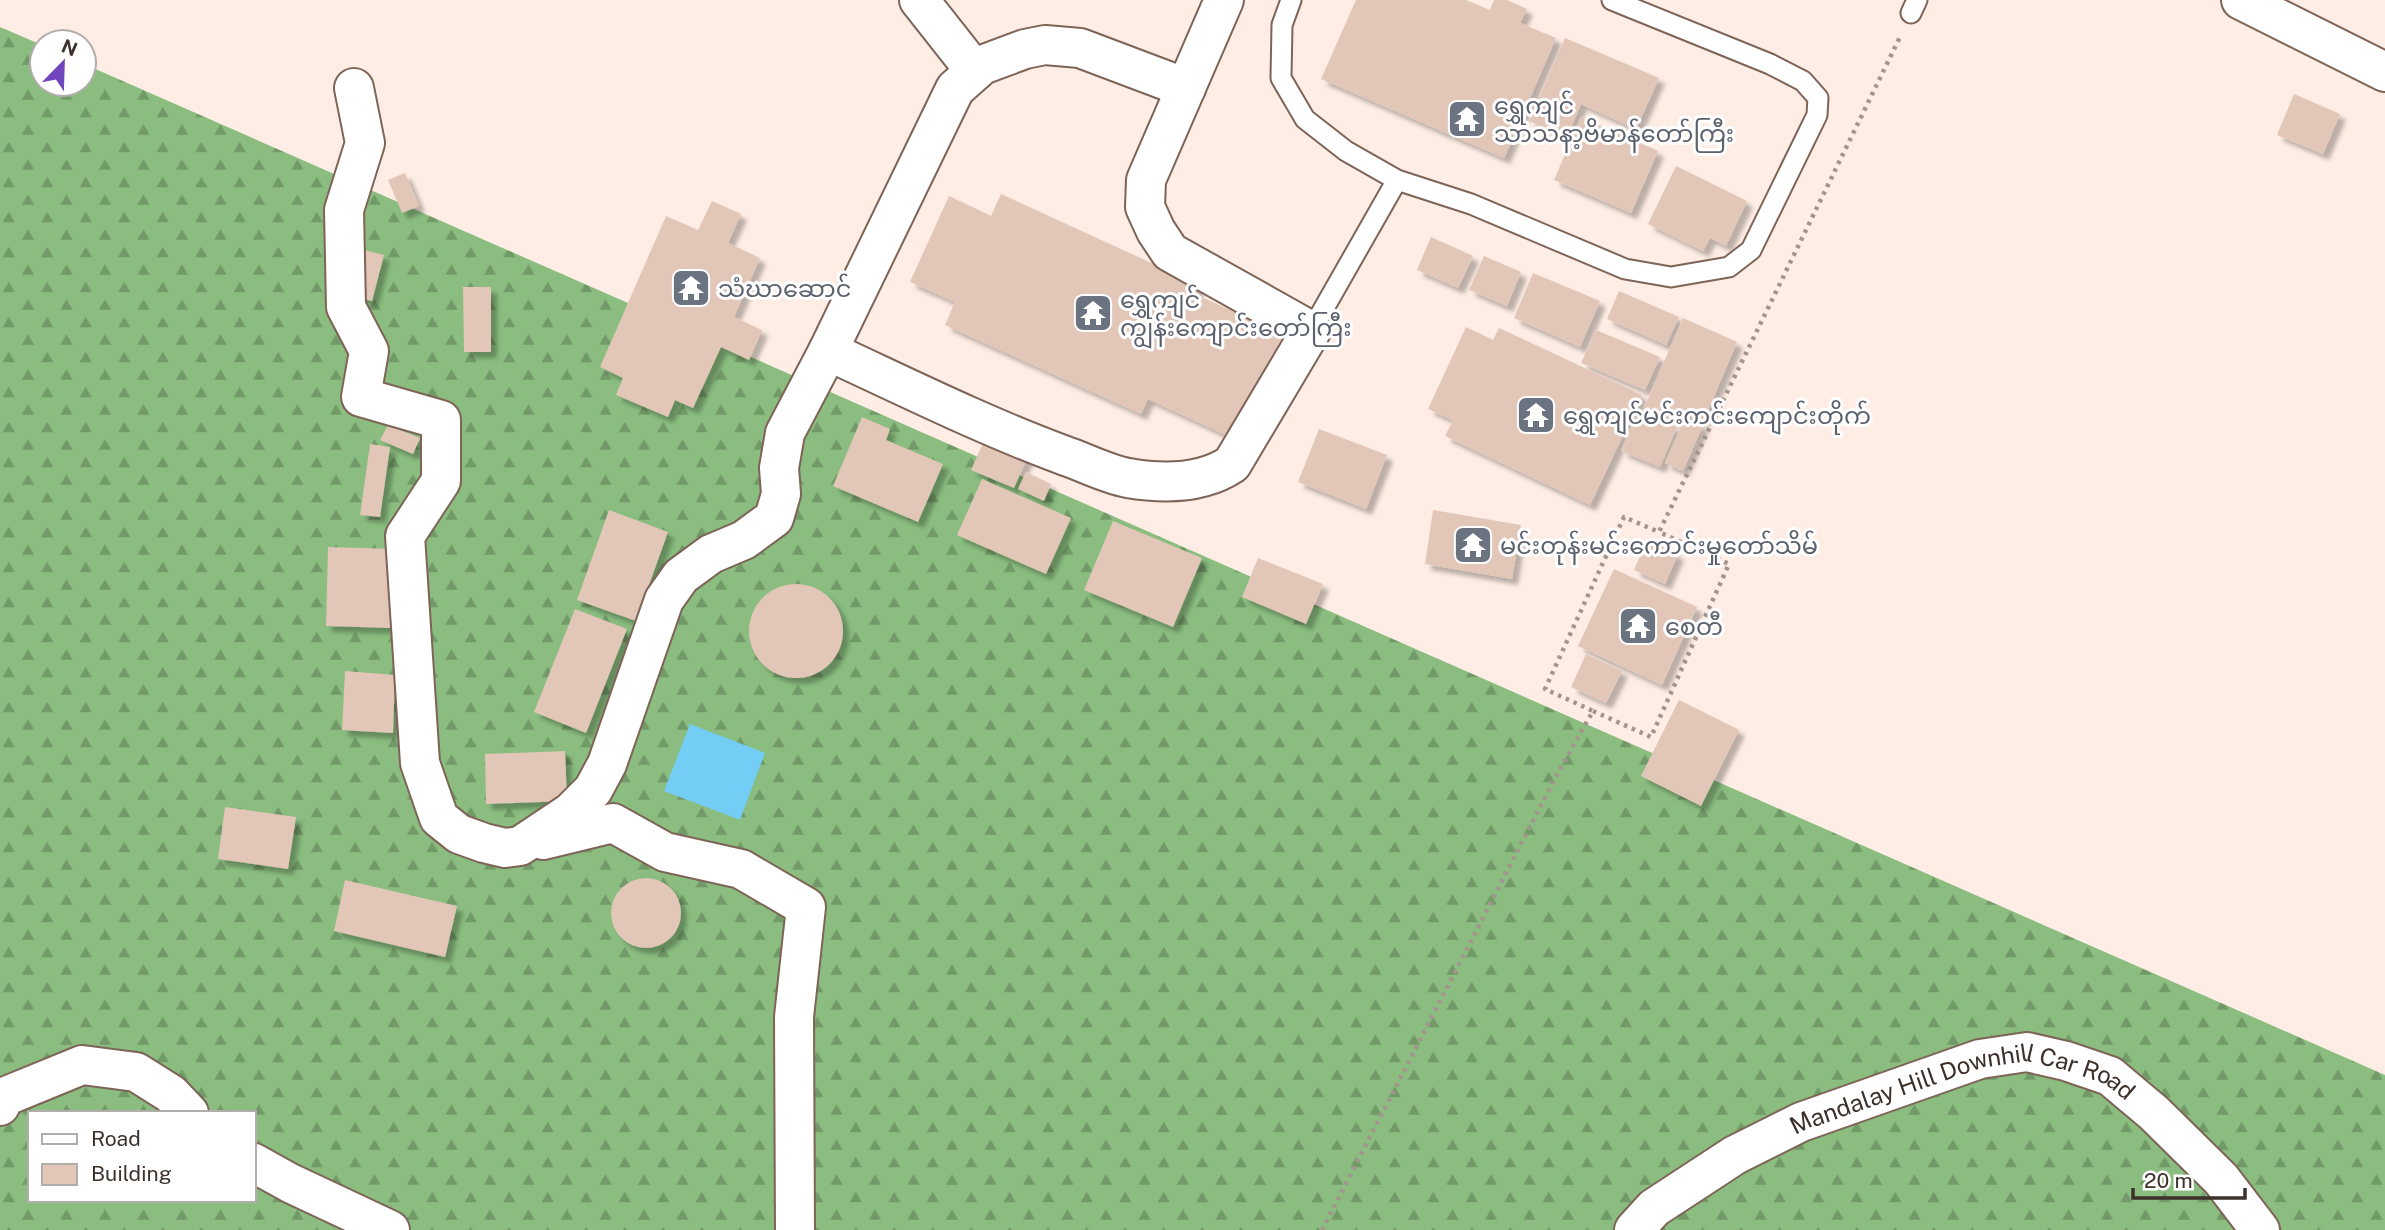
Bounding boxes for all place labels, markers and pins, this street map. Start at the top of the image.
place label: ရွှေကျင် သာသနာ့ဗိမာန်တော်ကြီး [1494,90,1734,153]
temple icon: ရွှေကျင် သာသနာ့ဗိမာန်တော်ကြီး [1446,98,1488,140]
temple icon: သံဃာဆောင် [670,267,712,309]
place label: သံဃာဆောင် [718,273,851,302]
place label: ရွှေကျင် ကျွန်းကျောင်းတော်ကြီး [1120,284,1351,349]
temple icon: ရွှေကျင် ကျွန်းကျောင်းတော်ကြီး [1072,292,1114,334]
temple icon: ရွှေကျင်မင်းကင်းကျောင်းတိုက် [1515,394,1557,436]
place label: ရွှေကျင်မင်းကင်းကျောင်းတိုက် [1563,400,1871,435]
temple icon: မင်းတုန်းမင်းကောင်းမှုတော်သိမ် [1452,524,1494,566]
place label: မင်းတုန်းမင်းကောင်းမှုတော်သိမ် [1500,530,1818,565]
temple icon: စေတီ [1617,605,1659,647]
place label: စေတီ [1665,611,1723,640]

